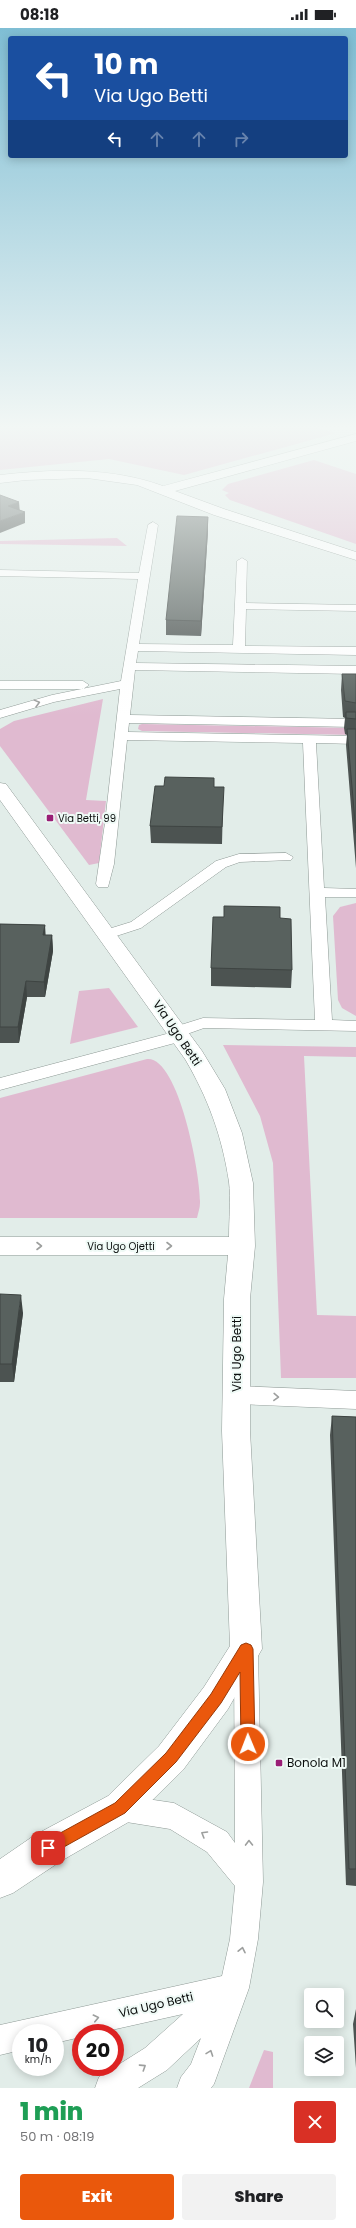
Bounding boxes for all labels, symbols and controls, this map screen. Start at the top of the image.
text: 08:18 [20,4,59,25]
text: 10 m [94,45,158,84]
icon: left [28,52,80,104]
text: Via Ugo Betti [94,83,208,108]
icon: left [104,128,126,150]
icon: ahead [146,128,168,150]
icon: ahead [188,128,210,150]
icon: right [230,128,252,150]
one-way arrow [33,699,40,708]
place label: Via Betti, 99 [58,811,116,826]
marker: Via Betti, 99 [45,813,55,823]
street label: Via Ugo Betti [149,996,206,1069]
street label: Via Ugo Ojetti [87,1239,155,1254]
one-way arrow [36,1242,42,1250]
one-way arrow [166,1242,172,1250]
street label: Via Ugo Betti [228,1316,245,1392]
one-way arrow [273,1393,279,1401]
position arrow [227,1723,269,1765]
place label: Bonola M1 [287,1754,346,1771]
marker: Bonola M1 [274,1758,284,1768]
pin [31,1831,65,1865]
one-way arrow [201,1831,208,1838]
icon: arrive [37,1837,59,1859]
one-way arrow [245,1840,253,1846]
one-way arrow [237,1947,245,1953]
street label: Via Ugo Betti [117,1988,195,2021]
map controls [304,1988,344,2076]
button: search [304,1988,344,2028]
one-way arrow [93,2015,99,2023]
speed limit sign: 20 [72,2024,124,2076]
text: 10 [28,2031,48,2059]
button: layers [304,2036,344,2076]
one-way arrow [205,2050,213,2057]
text: km/h [25,2052,51,2067]
one-way arrow [139,2065,146,2072]
text: 1 min [20,2095,83,2128]
button: close [294,2101,336,2143]
text: 50 m · 08:19 [20,2127,94,2146]
button: Exit [20,2174,174,2220]
button: Share [182,2174,336,2220]

